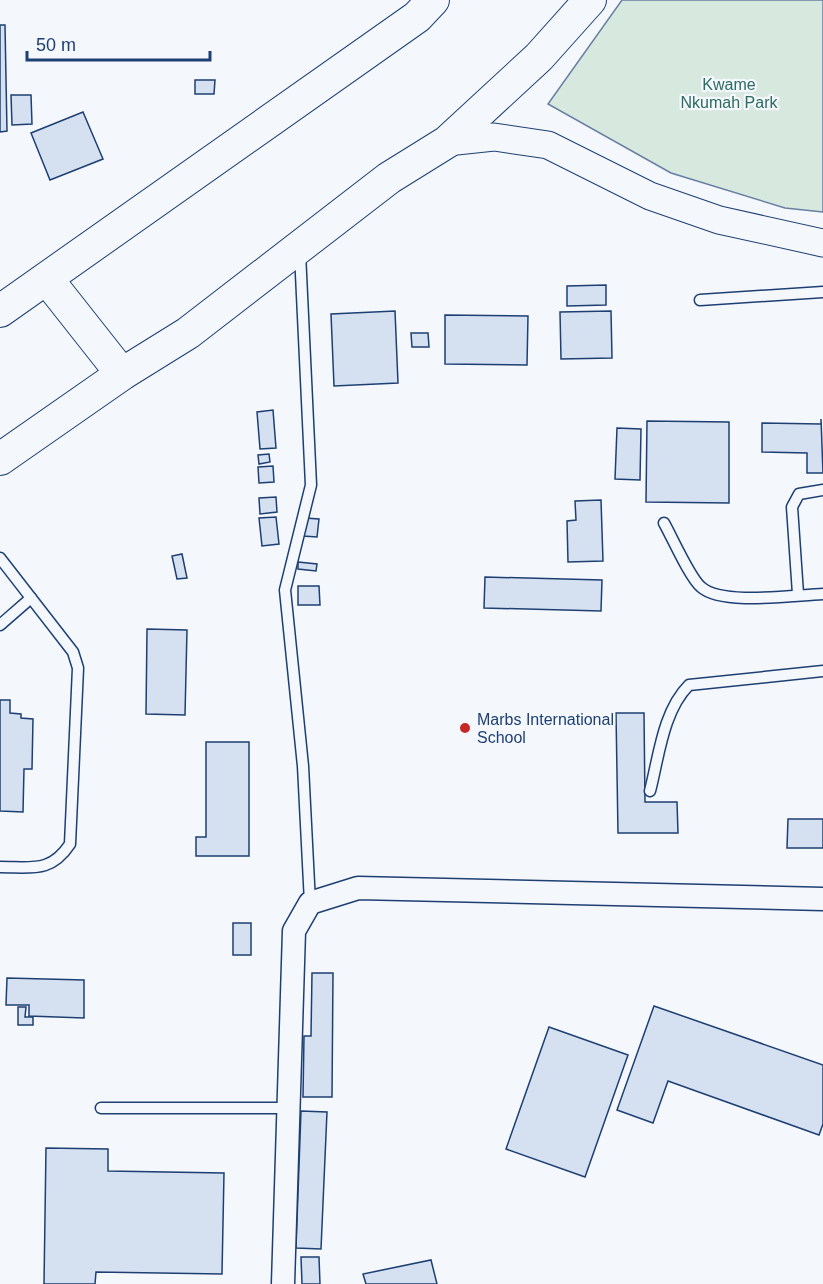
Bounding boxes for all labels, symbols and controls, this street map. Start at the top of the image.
scale bar [27,24,210,62]
text: 50 m [36,35,76,55]
park label: Kwame Nkumah Park [681,76,778,111]
place label: Marbs International School [477,711,614,746]
marker: Marbs International School [458,721,472,735]

